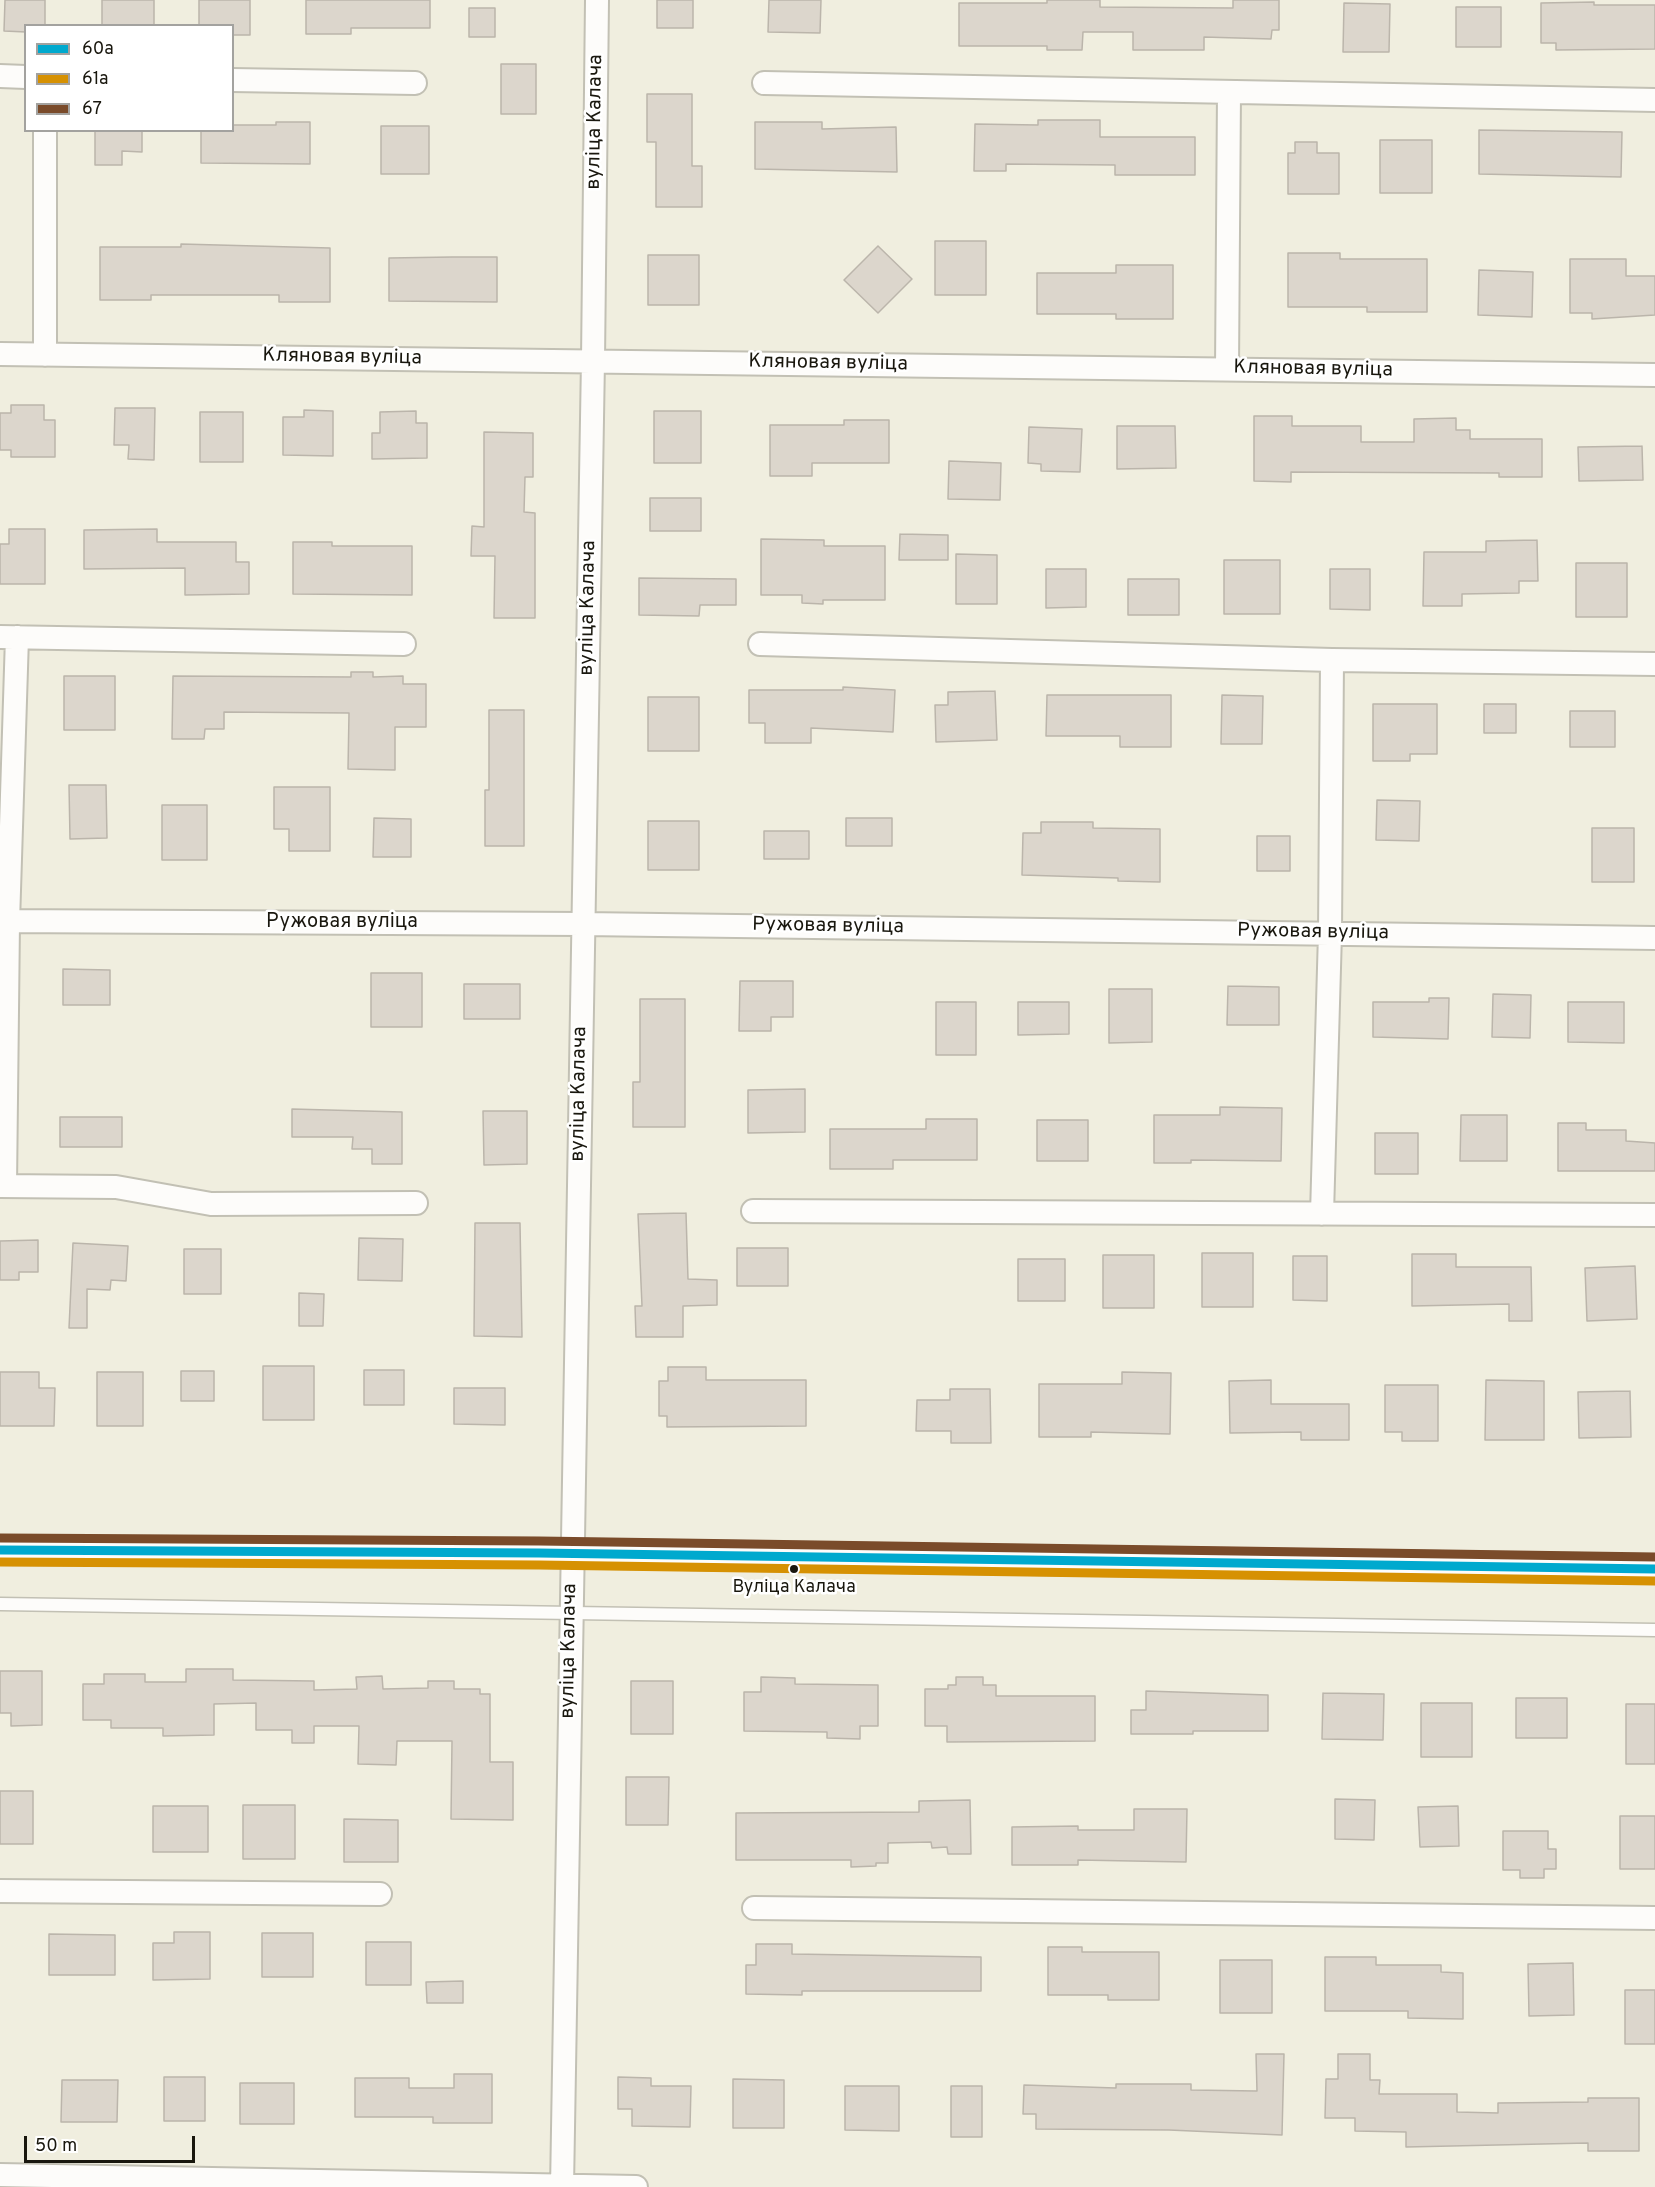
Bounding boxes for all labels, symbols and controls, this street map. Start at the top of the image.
legend [24,24,234,132]
text: 60а [82,38,114,61]
street label: вуліца Калача [583,54,609,190]
text: 61а [82,68,108,91]
text: 67 [82,98,102,121]
street label: Кляновая вуліца [262,345,422,371]
street label: Кляновая вуліца [748,351,908,377]
street label: Кляновая вуліца [1233,357,1393,383]
street label: вуліца Калача [576,540,602,676]
street label: Ружовая вуліца [266,911,418,935]
street label: Ружовая вуліца [752,914,904,940]
street label: Ружовая вуліца [1237,920,1389,946]
street label: вуліца Калача [567,1026,593,1162]
marker: Вуліца Калача [788,1563,800,1575]
place label: Вуліца Калача [732,1577,856,1599]
street label: вуліца Калача [557,1583,583,1719]
scale bar [27,2124,198,2162]
text: 50 m [35,2135,77,2158]

